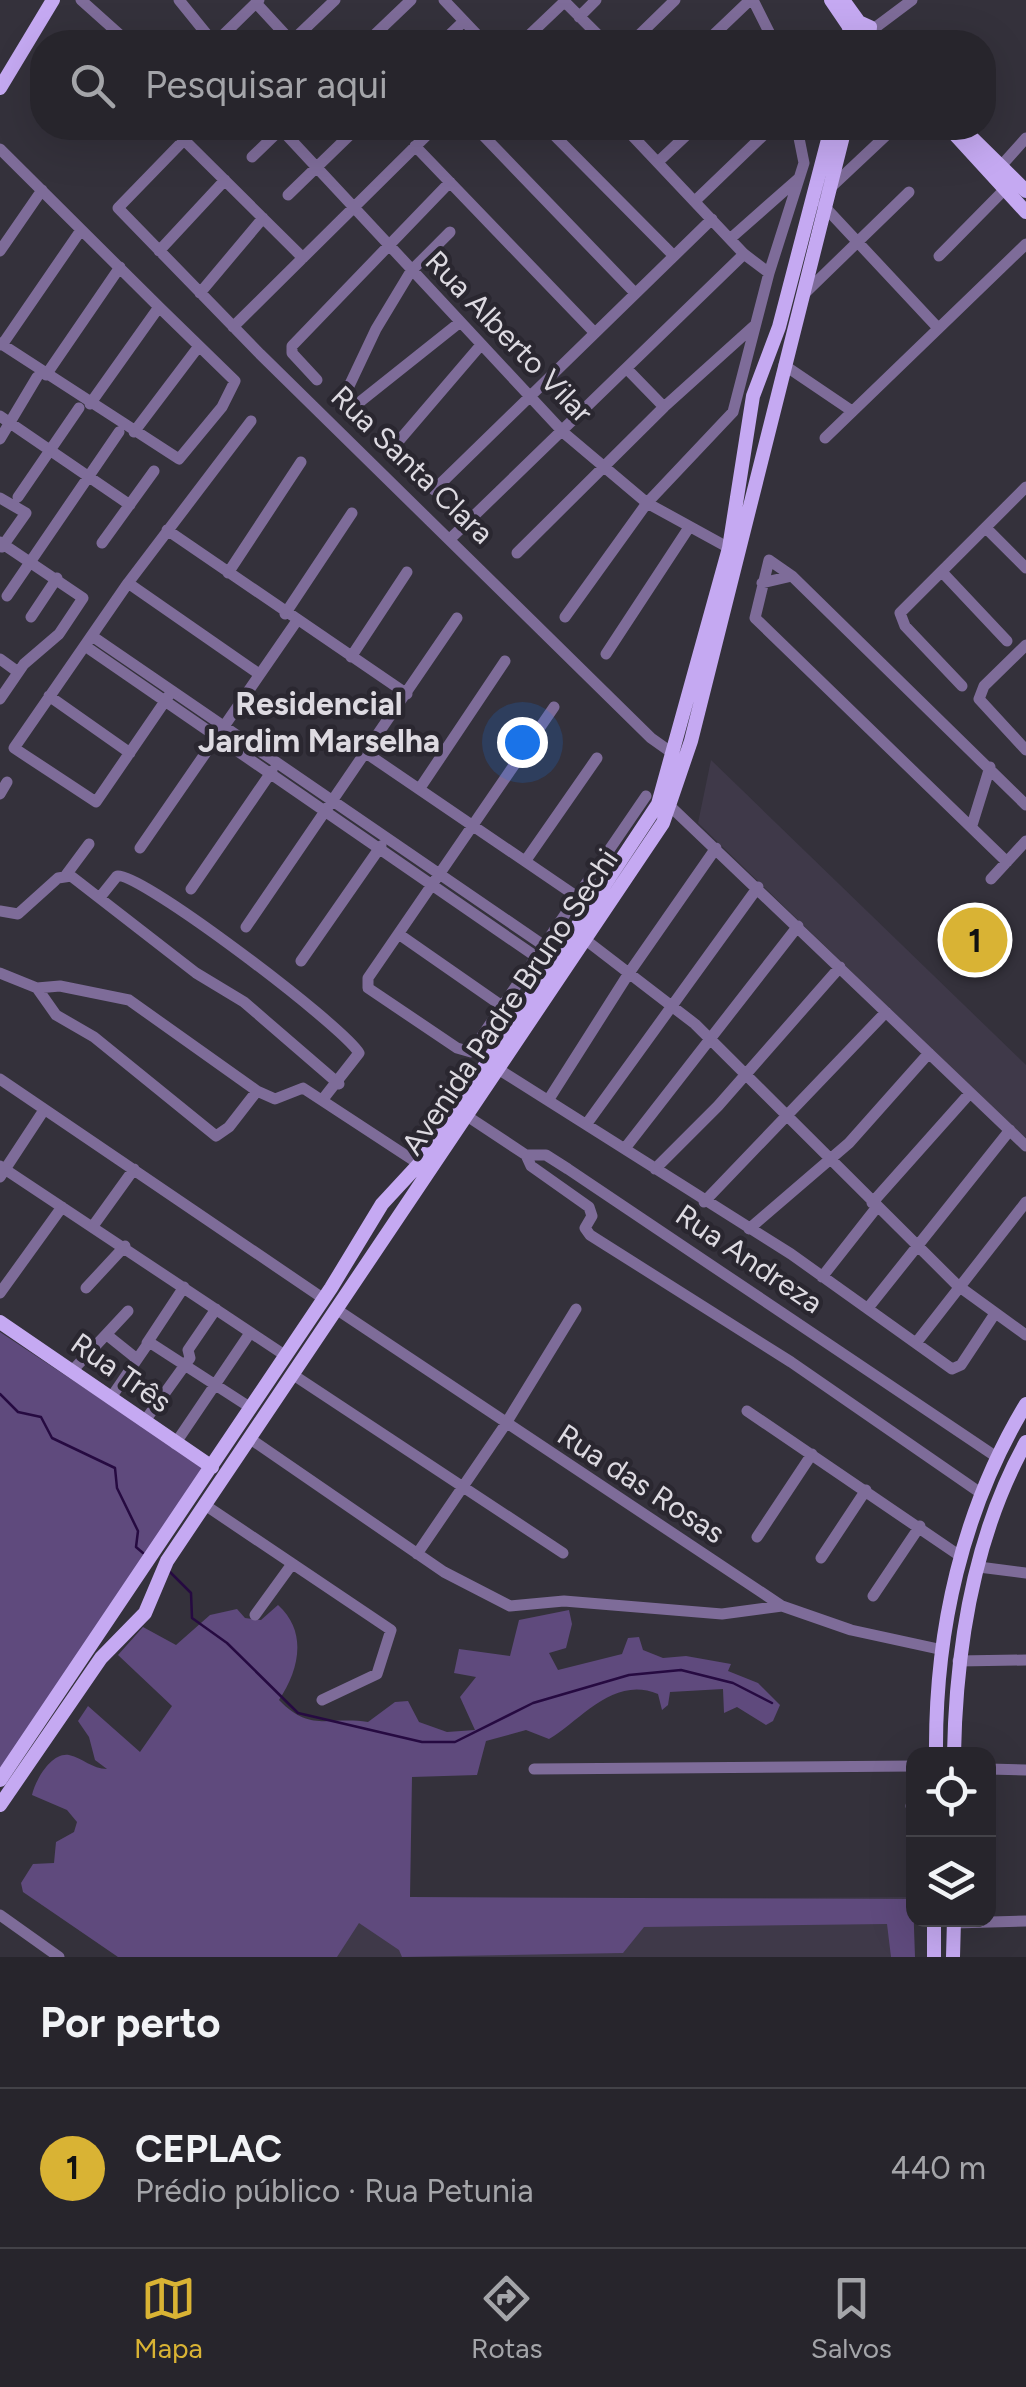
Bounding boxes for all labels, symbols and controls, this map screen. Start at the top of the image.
search box [30,30,996,140]
icon: search [65,58,120,113]
text: Pesquisar aqui [145,62,388,108]
street label: Rua Alberto Vilar [418,243,601,430]
street label: Rua Santa Clara [323,378,501,551]
district label: Residencial Jardim Marselha [198,685,440,760]
your location [497,717,548,768]
street label: Avenida Padre Bruno Sechi [393,842,626,1162]
pin: 1 [942,902,1008,978]
street label: Rua Andreza [669,1196,830,1321]
street label: Rua Três [64,1325,179,1420]
street label: Rua das Rosas [551,1416,732,1551]
map controls [906,1747,996,1927]
button: locate [906,1747,996,1837]
button: layers [906,1837,996,1927]
text: Por perto [40,1997,221,2048]
text: CEPLAC [135,2126,282,2172]
text: 1 [66,2149,79,2187]
text: 440 m [891,2149,986,2187]
text: Prédio público · Rua Petunia [135,2172,534,2210]
tab: Mapa [134,2271,203,2365]
tab: Rotas [471,2271,543,2365]
tab: Salvos [811,2271,892,2365]

